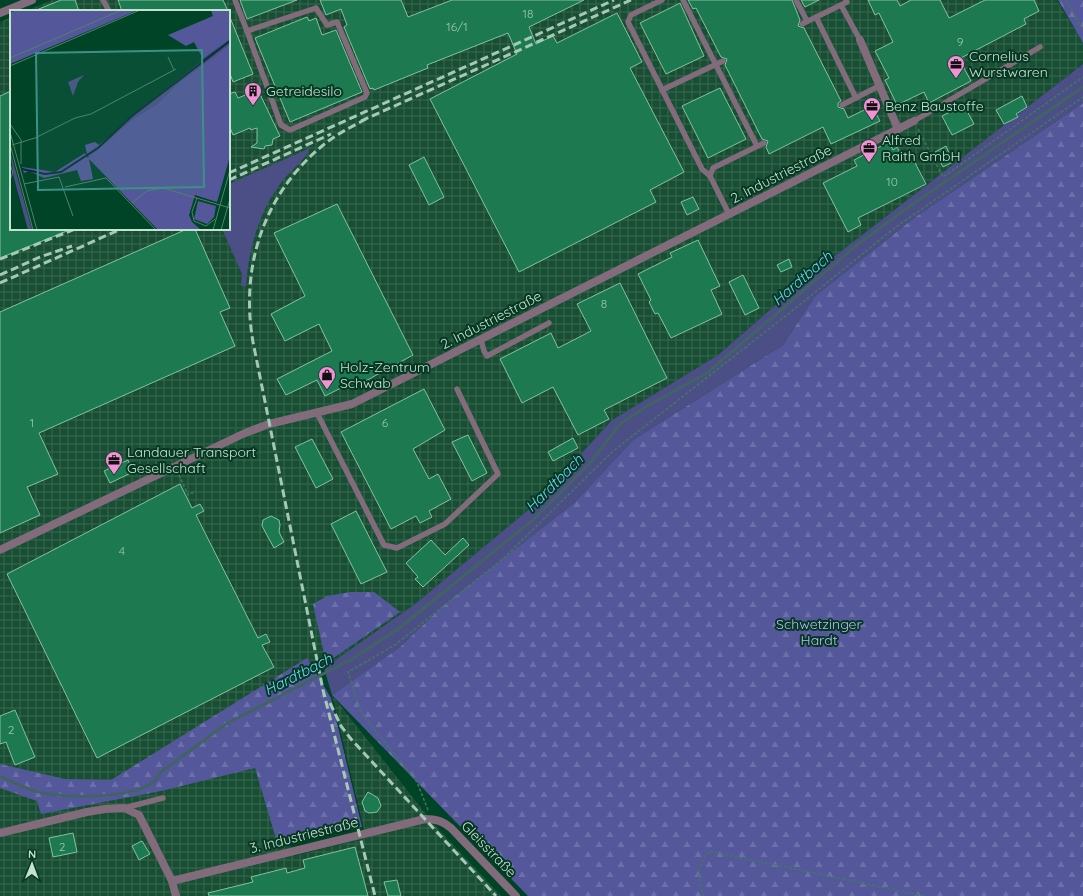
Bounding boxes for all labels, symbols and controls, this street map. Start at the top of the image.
house number: 18 [523,6,533,21]
inset map [10,10,230,230]
house number: 16/1 [446,19,468,34]
house number: 9 [957,34,964,49]
place label: Cornelius Wurstwaren [969,47,1048,81]
office icon: Cornelius Wurstwaren [946,54,966,79]
building icon: Getreidesilo [243,81,263,106]
place label: Getreidesilo [266,82,342,100]
office icon: Benz Baustoffe [862,96,882,121]
place label: Benz Baustoffe [885,97,984,115]
place label: Alfred Raith GmbH [882,131,961,165]
office icon: Alfred Raith GmbH [859,138,879,163]
street label: 2. Industriestraße [727,141,835,207]
house number: 10 [886,174,898,189]
water label: Hardtbach [768,246,837,309]
street label: 2. Industriestraße [437,287,545,353]
house number: 8 [601,296,607,311]
place label: Holz-Zentrum Schwab [340,358,430,392]
shop icon: Holz-Zentrum Schwab [317,365,337,390]
house number: 1 [30,415,34,430]
house number: 6 [382,415,389,430]
place label: Landauer Transport Gesellschaft [127,443,256,477]
office icon: Landauer Transport Gesellschaft [104,450,124,475]
water label: Hardtbach [521,450,587,516]
house number: 4 [119,543,125,558]
park label: Schwetzinger Hardt [776,615,863,649]
water label: Hardtbach [261,649,336,699]
house number: 2 [8,722,15,737]
street label: 3. Industriestraße [248,813,360,857]
street label: Gleisstraße [458,817,520,881]
house number: 2 [59,839,66,854]
north arrow [12,844,52,884]
text: N [28,847,36,861]

